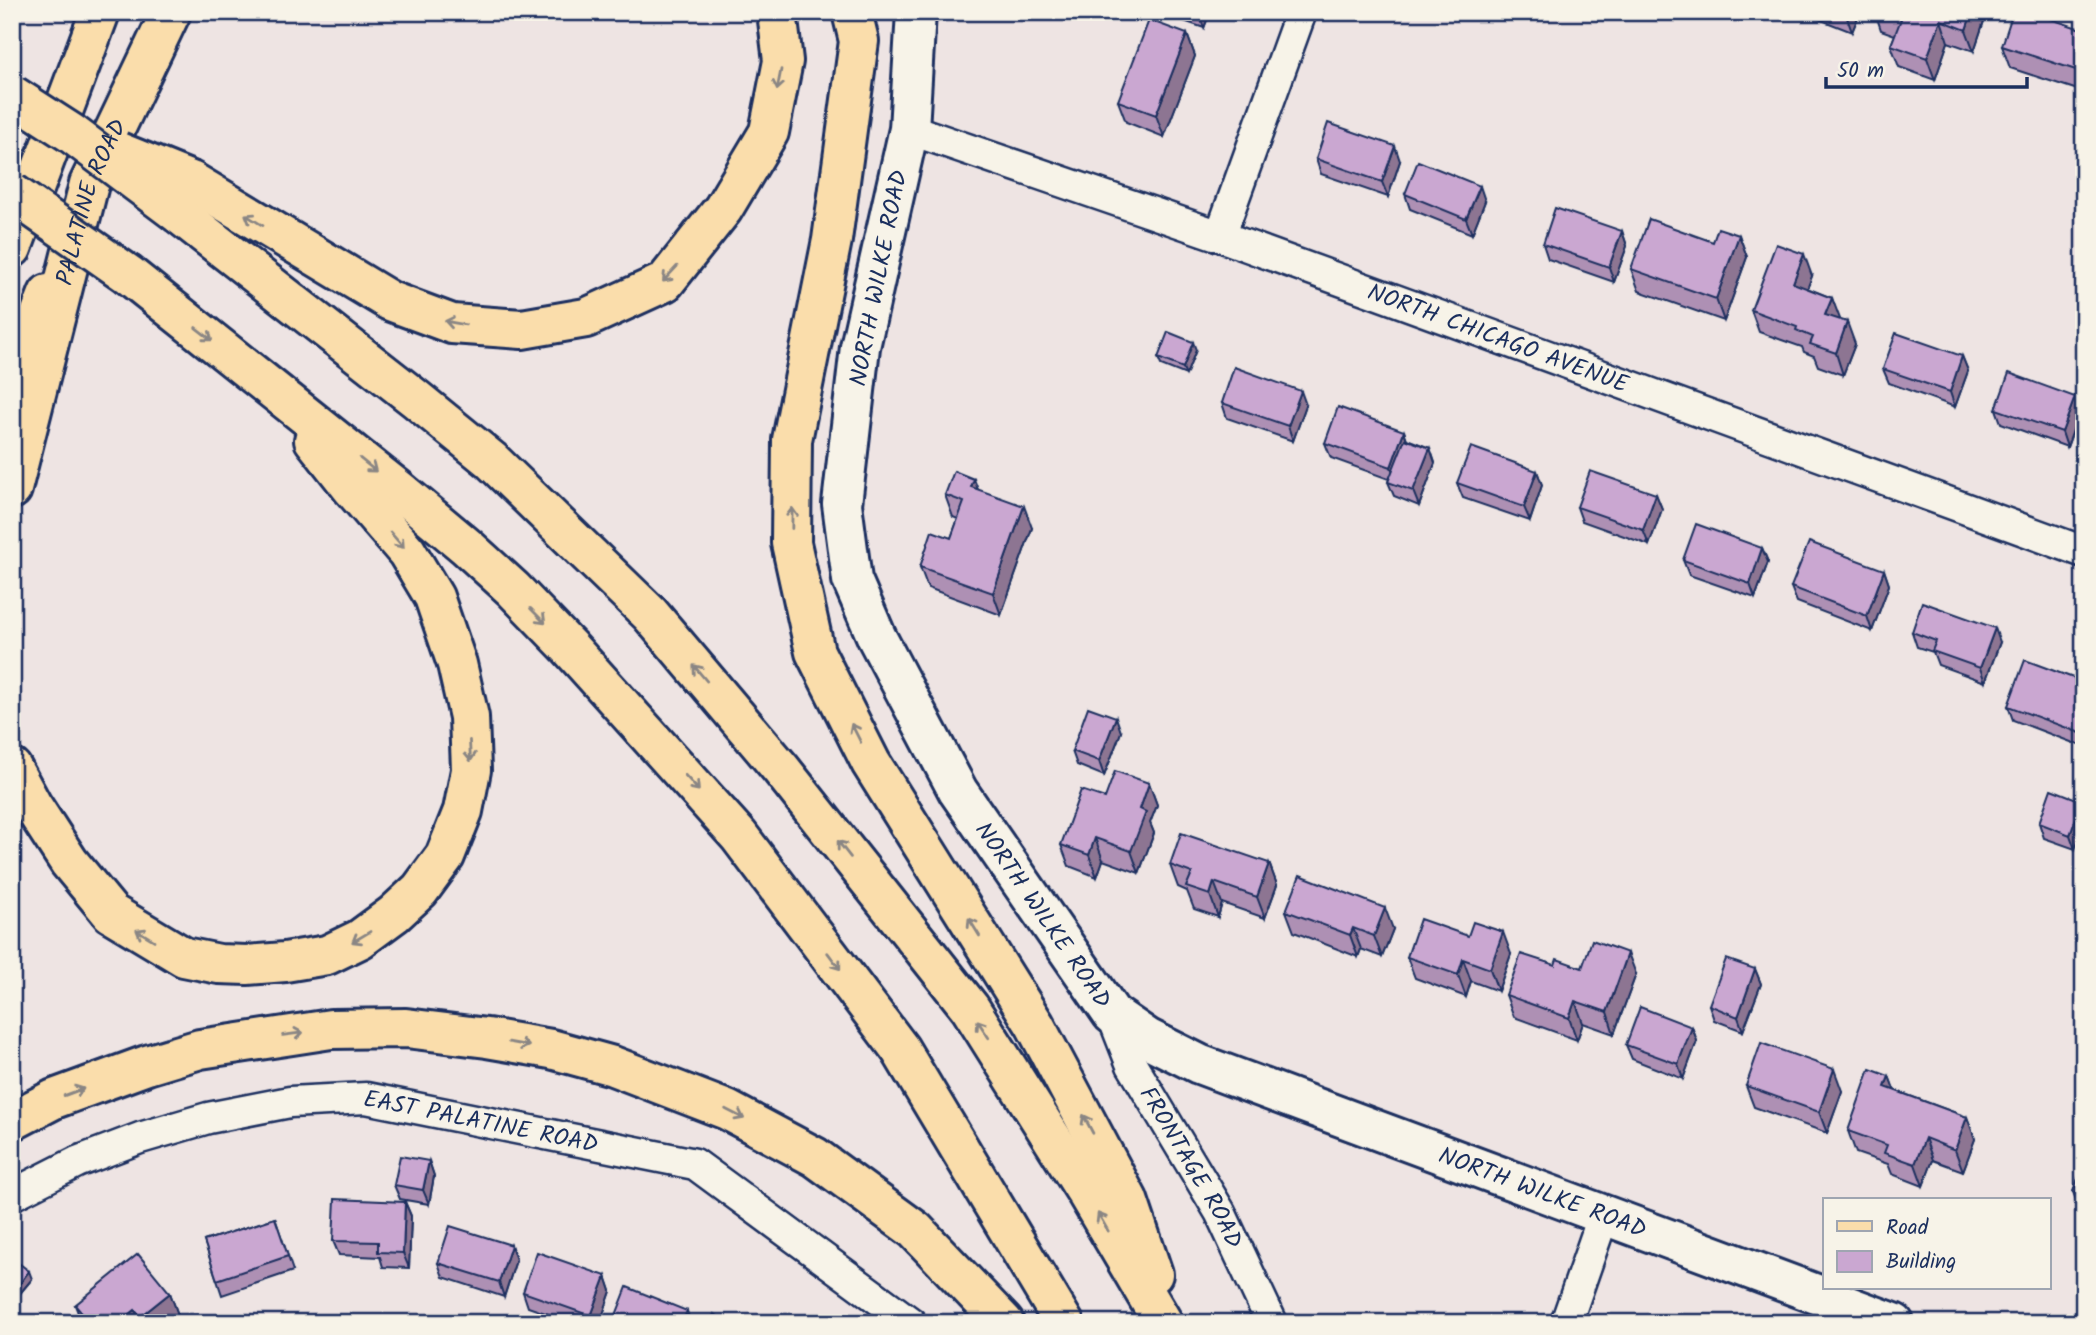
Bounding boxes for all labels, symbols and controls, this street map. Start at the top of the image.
scale bar [1826,46,2028,90]
text: 50 m [1837,55,1884,88]
one-way arrow [772,68,785,91]
street label: PALATINE ROAD [46,113,138,290]
street label: NORTH WILKE ROAD [839,167,920,390]
one-way arrow [245,213,265,227]
one-way arrow [661,266,678,283]
street label: NORTH CHICAGO AVENUE [1361,273,1635,405]
one-way arrow [444,316,467,329]
one-way arrow [195,326,213,342]
one-way arrow [359,457,377,472]
one-way arrow [785,507,798,530]
one-way arrow [389,531,405,549]
one-way arrow [530,607,547,624]
one-way arrow [692,664,708,682]
one-way arrow [849,723,863,744]
one-way arrow [464,739,477,762]
one-way arrow [684,774,700,792]
street label: NORTH WILKE ROAD [964,814,1121,1017]
one-way arrow [836,840,852,858]
one-way arrow [967,918,981,938]
one-way arrow [136,927,156,941]
one-way arrow [351,930,371,944]
one-way arrow [826,951,841,970]
one-way arrow [976,1019,990,1039]
one-way arrow [281,1028,304,1041]
one-way arrow [507,1037,530,1051]
street label: FRONTAGE ROAD [1128,1079,1252,1255]
street label: EAST PALATINE ROAD [360,1080,601,1165]
one-way arrow [63,1085,85,1097]
one-way arrow [724,1108,745,1122]
one-way arrow [1081,1114,1094,1135]
street label: NORTH WILKE ROAD [1432,1137,1652,1250]
legend [1823,1198,2050,1290]
one-way arrow [1096,1212,1110,1232]
text: Road [1886,1212,1929,1245]
text: Building [1886,1246,1956,1279]

